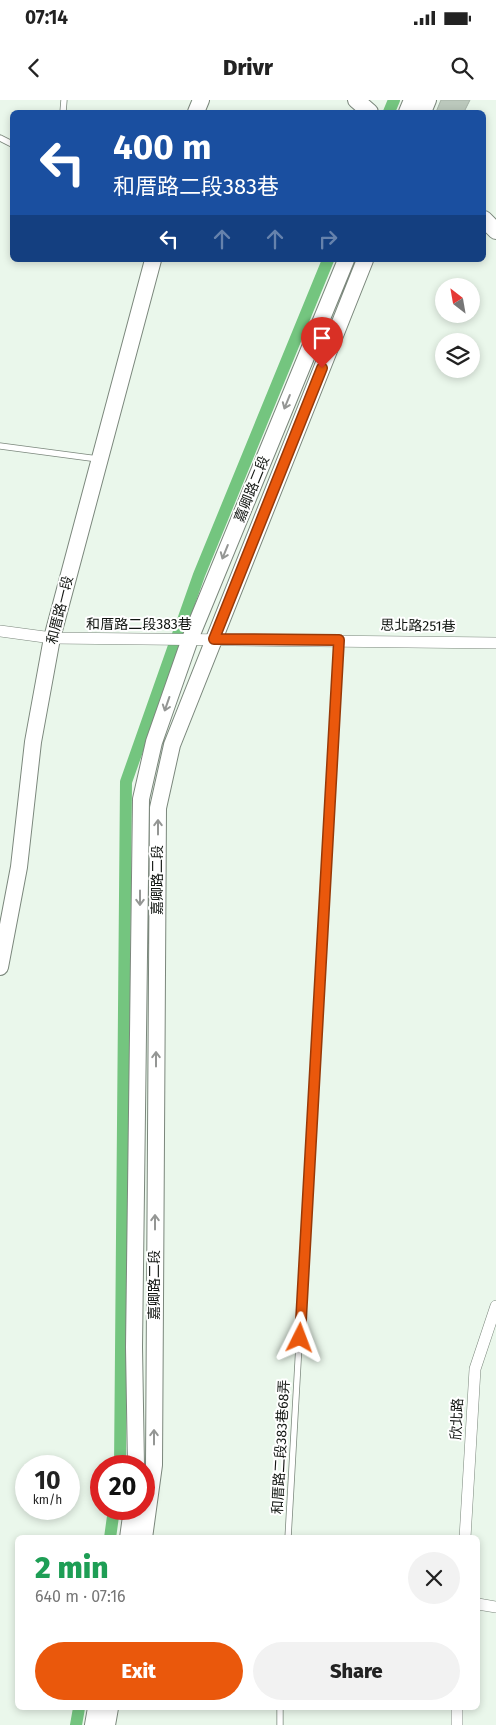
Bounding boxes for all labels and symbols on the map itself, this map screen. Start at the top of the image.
north arrow [435,278,480,322]
pin [301,317,343,368]
one-way arrow [282,394,292,409]
street label: 嘉卿路二段 [231,453,273,525]
one-way arrow [220,544,230,559]
street label: 和厝路一段 [43,574,77,646]
street label: 和厝路二段383巷 [86,616,192,633]
street label: 思北路251巷 [380,617,456,635]
one-way arrow [162,696,171,711]
one-way arrow [153,819,163,836]
street label: 嘉卿路二段 [149,845,166,915]
one-way arrow [135,889,145,905]
one-way arrow [151,1052,161,1068]
one-way arrow [150,1214,160,1230]
street label: 嘉卿路二段 [146,1250,163,1320]
position arrow [273,1311,325,1363]
street label: 和厝路二段383巷68弄 [269,1379,293,1515]
street label: 欣北路 [447,1398,467,1440]
one-way arrow [149,1429,159,1446]
speed limit sign: 20 [90,1455,155,1520]

